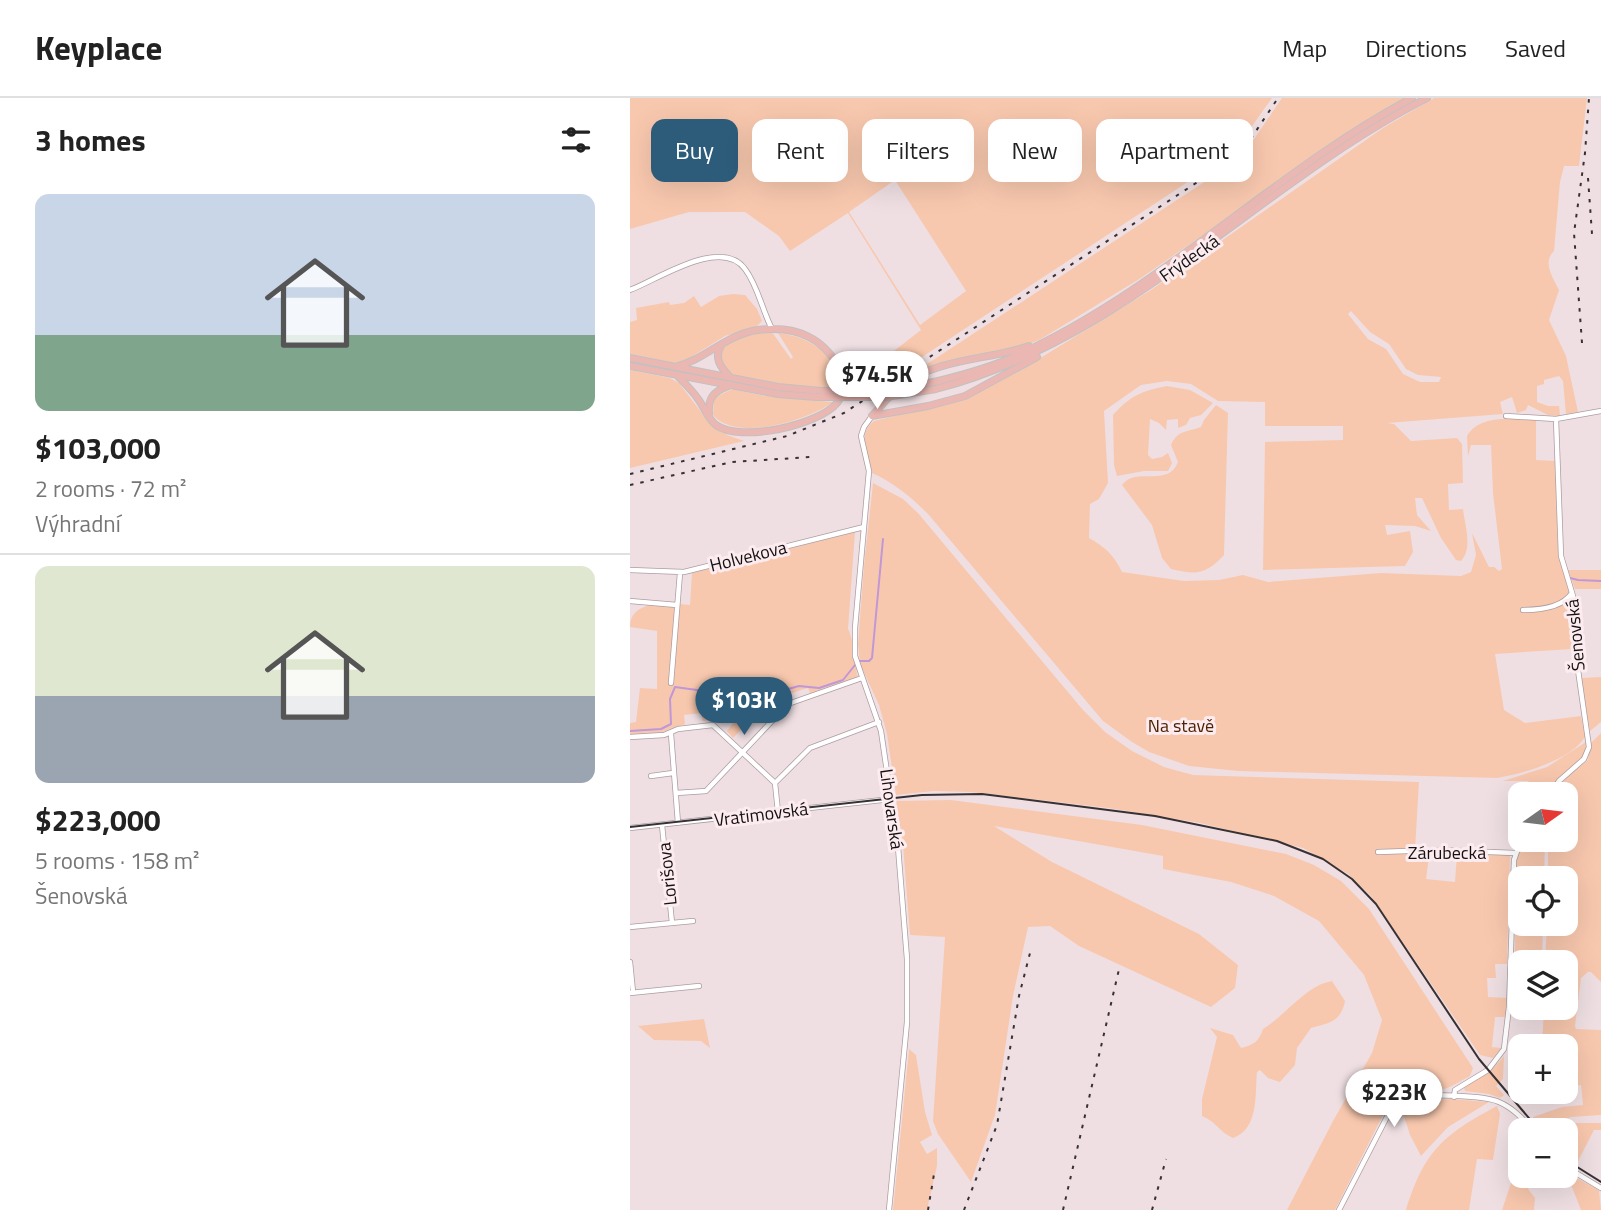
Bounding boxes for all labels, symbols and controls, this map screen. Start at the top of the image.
text: Keyplace [35,23,162,73]
text: Map [1282,30,1327,66]
text: Directions [1365,30,1467,66]
text: Saved [1505,30,1566,66]
text: 3 homes [35,117,146,163]
chip: Buy [651,119,738,182]
chip: Rent [752,119,848,182]
chip: Filters [862,119,974,182]
chip: New [988,119,1082,182]
chip: Apartment [1096,119,1253,182]
icon: filters [557,121,595,159]
street label: Frýdecká [1153,227,1225,289]
icon: home [252,240,378,366]
pin: $74.5K [820,352,934,411]
text: $74.5K [841,356,913,391]
text: $103,000 [35,425,161,471]
text: 2 rooms · 72 m² [35,471,186,506]
text: Výhradní [35,506,121,541]
street label: Holvekova [707,533,789,579]
street label: Šenovská [1558,598,1592,672]
icon: home [252,612,378,738]
pin: $103K [695,678,793,737]
text: $103K [711,682,777,717]
park label: Na stavě [1148,712,1214,739]
street label: Lihovarská [873,767,911,851]
north arrow [1508,782,1578,852]
map controls [1508,782,1578,1188]
street label: Vratimovská [712,795,810,833]
text: $223,000 [35,797,161,843]
street label: Zárubecká [1408,839,1486,866]
street label: Lorišova [650,841,684,907]
text: 5 rooms · 158 m² [35,843,199,878]
button: locate [1508,866,1578,936]
text: Šenovská [35,878,127,913]
button: layers [1508,950,1578,1020]
button: + [1508,1034,1578,1104]
pin: $223K [1345,1070,1443,1129]
text: $223K [1361,1074,1427,1109]
button: − [1508,1118,1578,1188]

